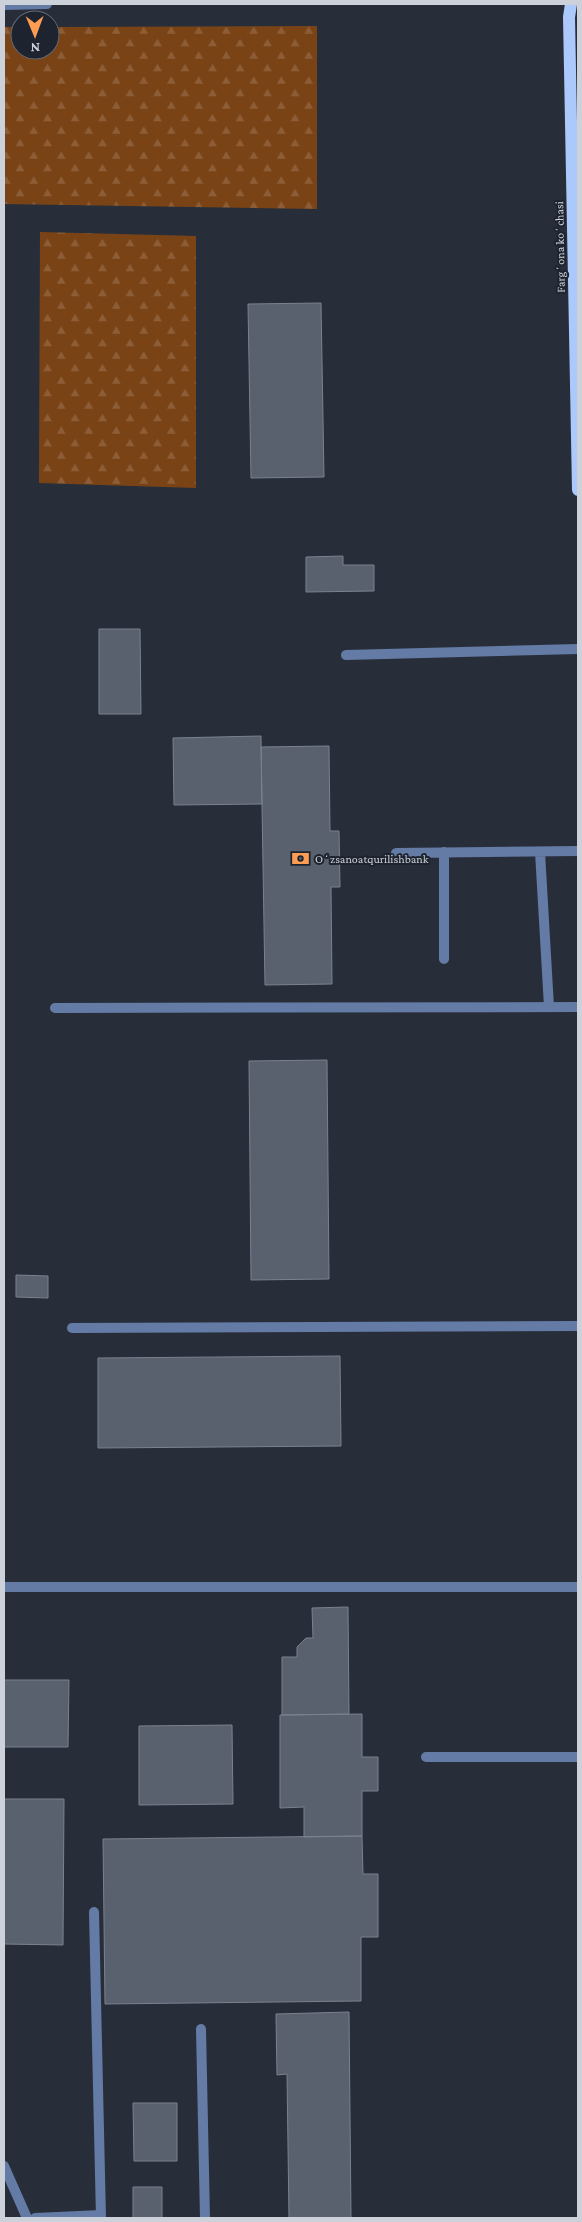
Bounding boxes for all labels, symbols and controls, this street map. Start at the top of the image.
north arrow [10,10,60,60]
text: N [30,40,40,56]
street label: Fargʻona koʻchasi [552,201,568,293]
bank icon: Oʻzsanoatqurilishbank [291,849,311,869]
place label: Oʻzsanoatqurilishbank [315,852,429,866]

